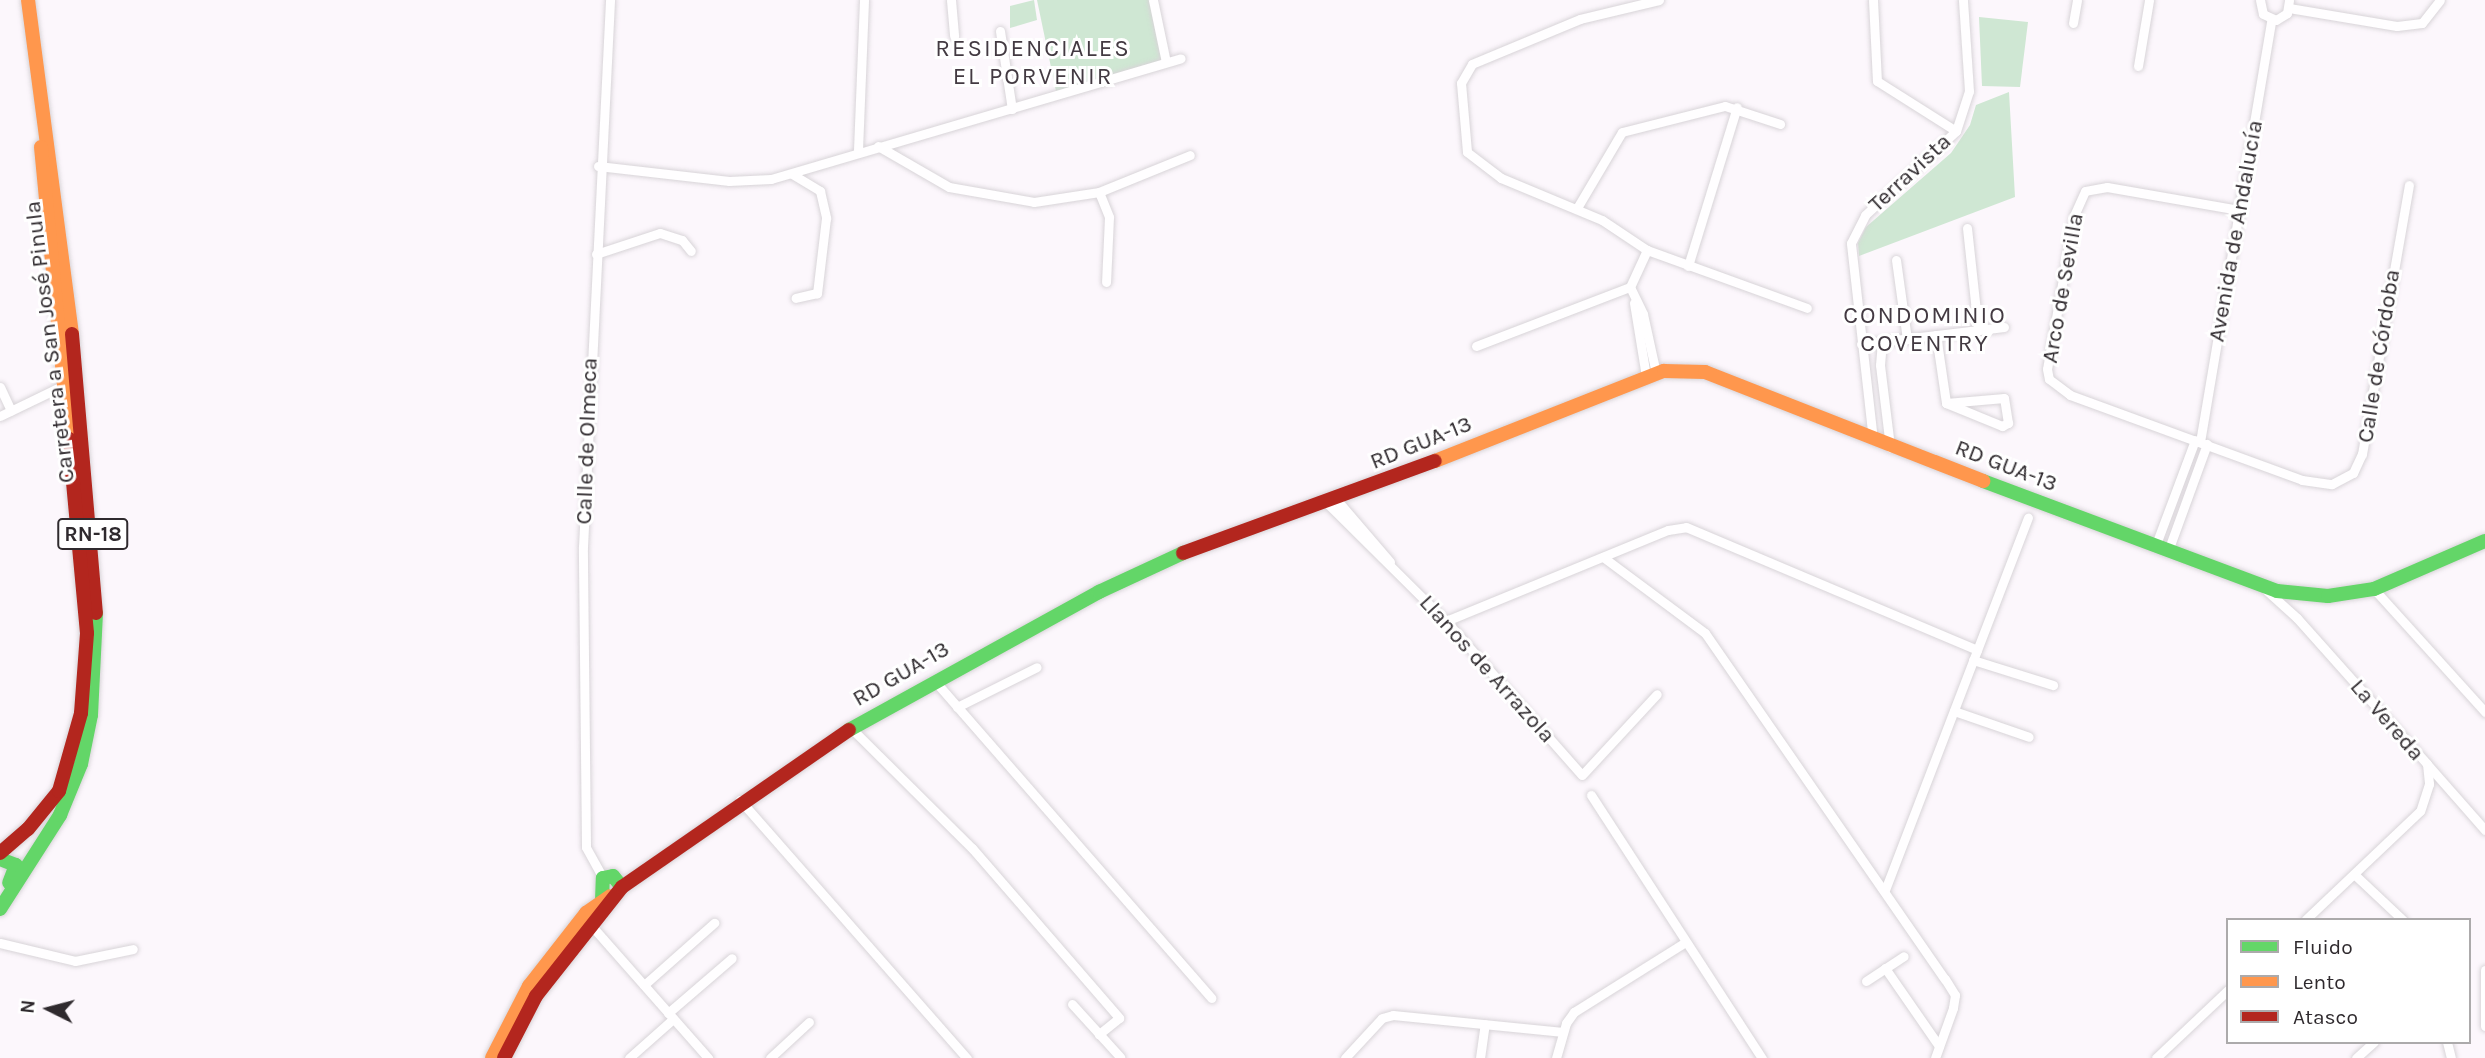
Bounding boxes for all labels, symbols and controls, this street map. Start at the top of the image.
district label: RESIDENCIALES EL PORVENIR [937,35,1129,91]
street label: Avenida de Andalucía [2203,118,2269,344]
street label: Terravista [1863,128,1957,218]
street label: Carretera a San José Pinula [19,199,81,485]
street label: Arco de Sevilla [2036,211,2090,365]
street label: Calle de Córdoba [2352,267,2406,445]
district label: CONDOMINIO COVENTRY [1844,302,2006,358]
street label: Calle de Olmeca [570,357,604,525]
street label: RD GUA-13 [1366,410,1476,476]
street label: RD GUA-13 [1951,434,2061,498]
road number: RN-18 [56,516,130,552]
street label: Llanos de Arrazola [1413,589,1561,749]
street label: RD GUA-13 [848,635,954,713]
street label: La Vereda [2344,673,2430,767]
legend [2226,918,2471,1044]
text: Fluido [2293,935,2353,959]
text: Lento [2293,970,2346,994]
north arrow [14,974,84,1044]
text: N [16,999,40,1015]
text: Atasco [2293,1005,2358,1029]

